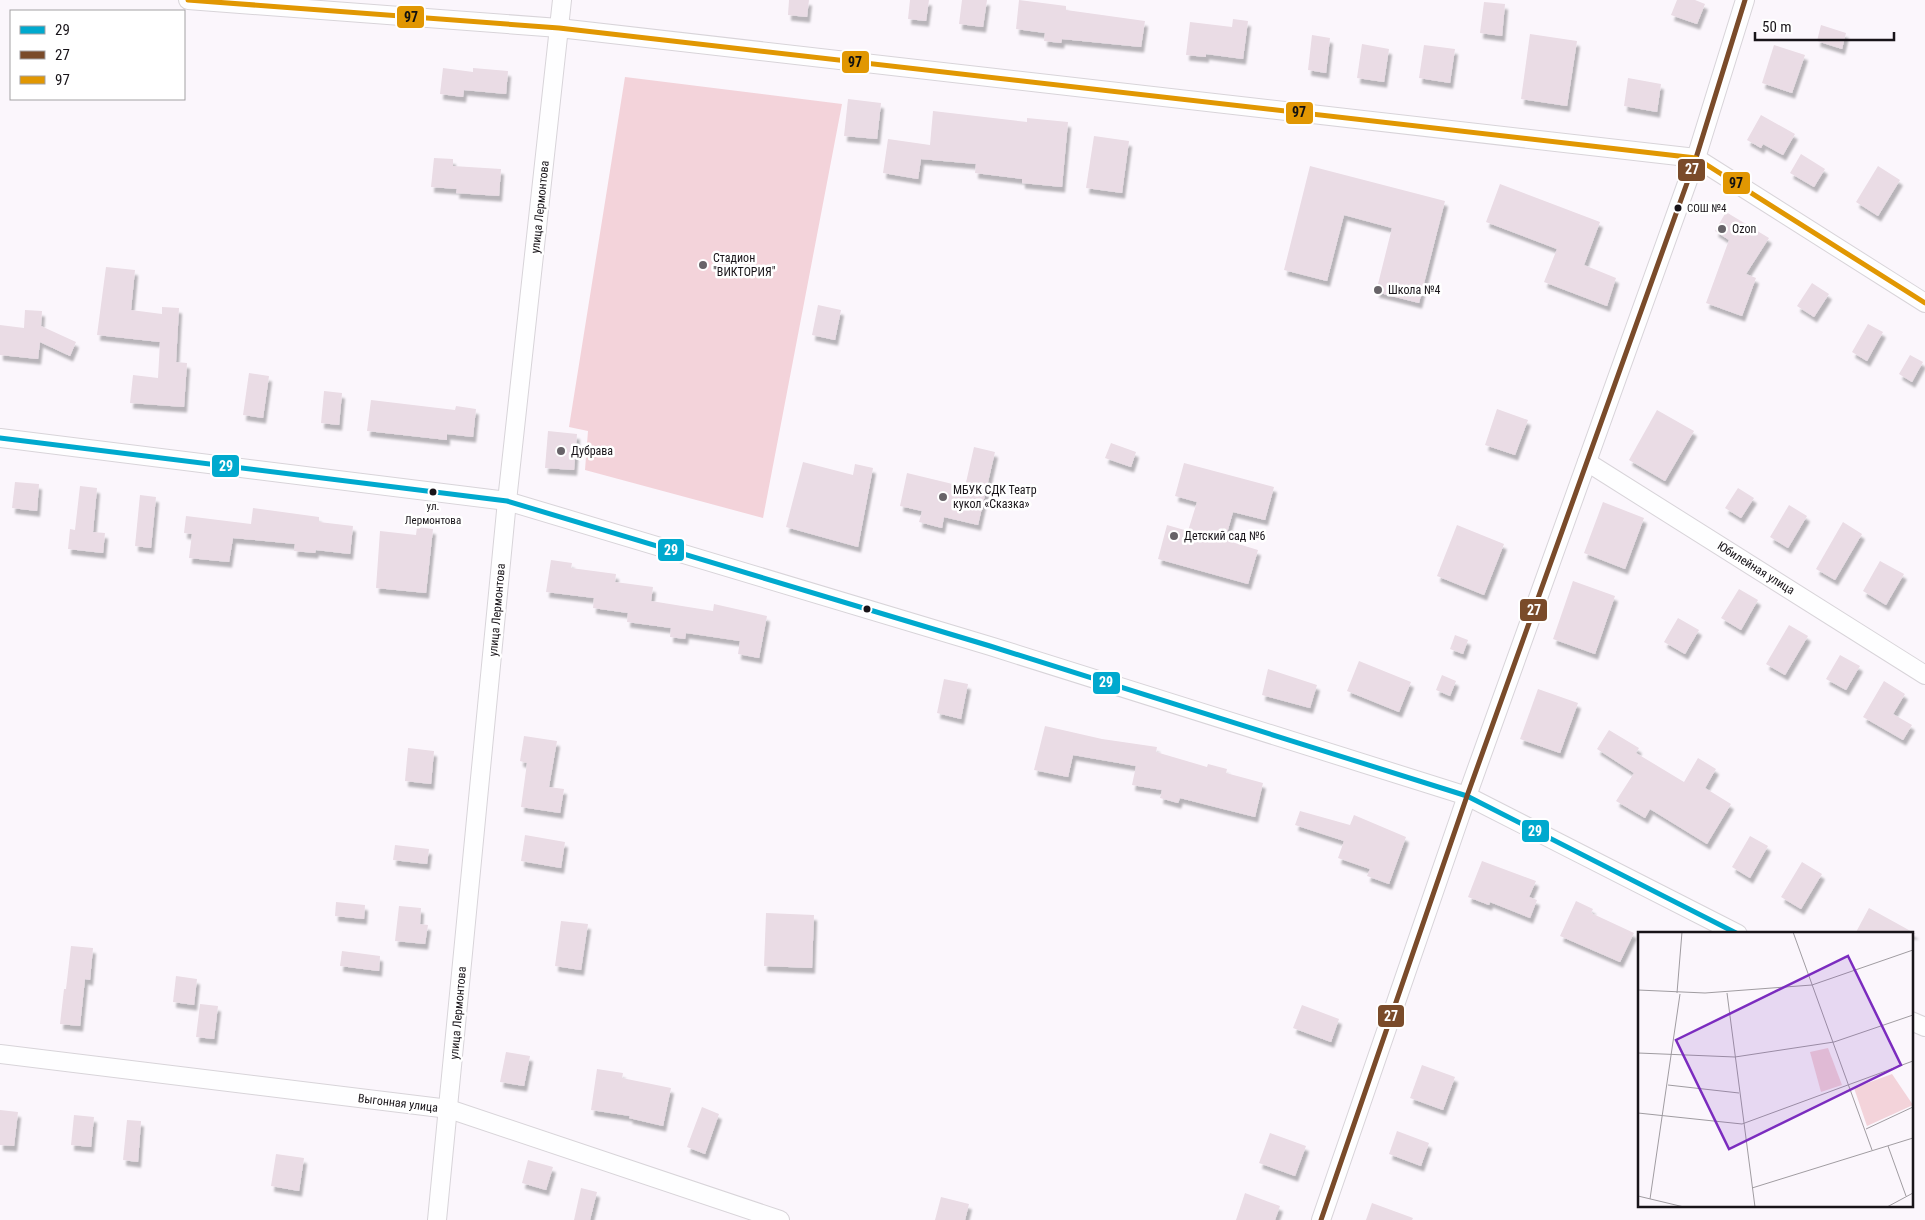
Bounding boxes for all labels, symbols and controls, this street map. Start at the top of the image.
line badge: 97 [396,5,425,29]
text: 97 [404,9,418,25]
legend [10,10,185,100]
scale bar [1755,10,1894,42]
text: 50 m [1762,18,1792,36]
text: 29 [55,21,70,39]
text: 27 [55,46,70,64]
line badge: 97 [841,50,870,74]
text: 97 [848,54,862,70]
text: 97 [55,71,70,89]
line badge: 97 [1285,101,1314,125]
text: 97 [1292,104,1306,120]
line badge: 27 [1677,158,1706,182]
street label: улица Лермонтова [528,160,552,254]
text: 27 [1685,161,1699,177]
line badge: 97 [1722,171,1751,195]
text: 97 [1729,175,1743,191]
place label: СОШ №4 [1687,202,1727,215]
marker: СОШ №4 [1673,203,1683,213]
place label: Ozon [1732,222,1756,236]
marker: Ozon [1716,223,1728,235]
place label: Стадион "ВИКТОРИЯ" [713,251,776,279]
marker: Стадион "ВИКТОРИЯ" [697,259,709,271]
place label: Школа №4 [1388,283,1441,297]
marker: Школа №4 [1372,284,1384,296]
place label: Дубрава [571,444,613,458]
marker: Дубрава [555,445,567,457]
line badge: 29 [211,454,240,478]
text: 29 [219,458,233,474]
place label: МБУК СДК Театр кукол «Сказка» [953,483,1037,511]
marker: ул. Лермонтова [428,487,438,497]
marker: МБУК СДК Театр кукол «Сказка» [937,491,949,503]
place label: ул. Лермонтова [405,500,461,527]
place label: Детский сад №6 [1184,529,1266,543]
marker: Детский сад №6 [1168,530,1180,542]
line badge: 29 [657,538,685,562]
street label: Юбилейная улица [1715,539,1797,597]
text: 29 [664,542,678,558]
street label: улица Лермонтова [486,563,508,657]
line badge: 27 [1519,598,1548,622]
text: 27 [1527,602,1541,618]
unlabelled marker [862,604,872,614]
line badge: 29 [1092,671,1121,695]
text: 29 [1099,674,1113,690]
line badge: 29 [1521,819,1550,843]
text: 29 [1528,823,1542,839]
inset map [1638,932,1912,1208]
street label: улица Лермонтова [447,966,469,1060]
line badge: 27 [1377,1004,1405,1028]
text: 27 [1384,1008,1398,1024]
street label: Выгонная улица [357,1091,439,1115]

